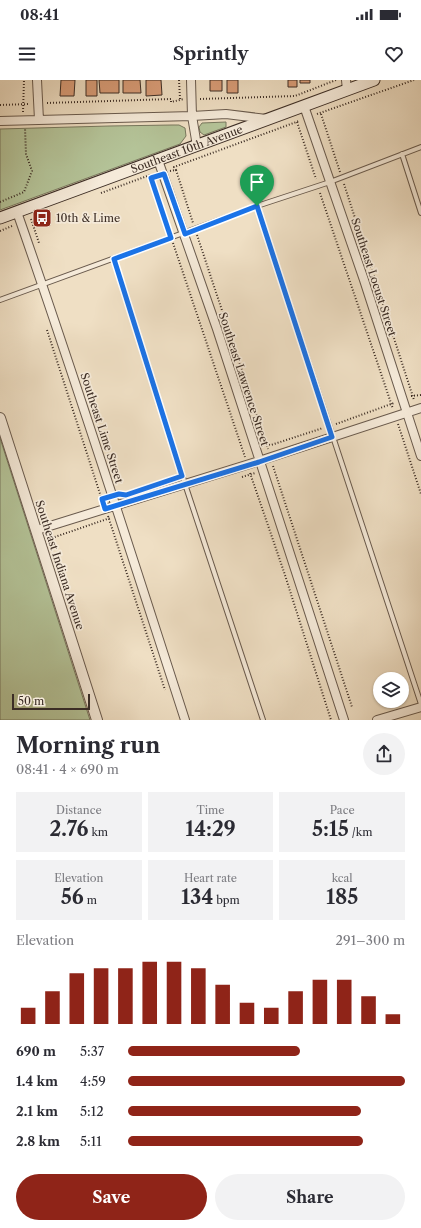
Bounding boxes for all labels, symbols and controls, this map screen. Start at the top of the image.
text: 08:41 [20,5,59,24]
icon: menu [16,43,38,65]
text: Sprintly [173,43,248,65]
icon: heart [383,43,405,65]
street label: Southeast 10th Avenue [129,122,245,176]
pin [240,165,274,206]
icon: arrive [246,171,268,193]
bus stop icon: 10th & Lime [31,207,53,229]
place label: 10th & Lime [56,211,120,225]
street label: Southeast Locust Street [348,216,400,338]
street label: Southeast Lawrence Street [216,310,272,448]
street label: Southeast Lime Street [78,371,127,485]
street label: Southeast Indiana Avenue [32,498,88,632]
map controls [373,672,409,708]
button: layers [373,672,409,708]
scale bar [12,692,90,711]
text: 50 m [18,694,44,708]
text: Morning run [16,732,160,759]
button: share [363,733,405,775]
text: 08:41 · 4 × 690 m [16,761,119,777]
text: Distance [56,803,102,817]
text: Time [197,803,224,817]
text: Pace [330,803,355,817]
text: 2.76 [50,817,89,841]
text: 14:29 [185,817,236,841]
text: 5:15 [312,817,349,841]
text: km [89,825,108,839]
text: /km [349,825,372,839]
text: Elevation [54,871,103,885]
text: Heart rate [184,871,237,885]
text: kcal [332,871,353,885]
text: 56 [61,885,84,909]
text: 134 [181,885,213,909]
text: 185 [326,885,358,909]
text: m [84,893,97,907]
text: bpm [213,893,240,907]
text: Elevation [16,932,74,948]
text: 291–300 m [336,932,405,948]
text: 690 m [16,1043,56,1059]
text: 5:37 [80,1043,104,1059]
text: 1.4 km [16,1073,58,1089]
text: 4:59 [80,1073,106,1089]
text: 2.1 km [16,1103,58,1119]
text: 5:12 [80,1103,104,1119]
text: 2.8 km [16,1133,60,1149]
text: 5:11 [80,1133,102,1149]
button: Save [16,1174,207,1220]
button: Share [215,1174,405,1220]

